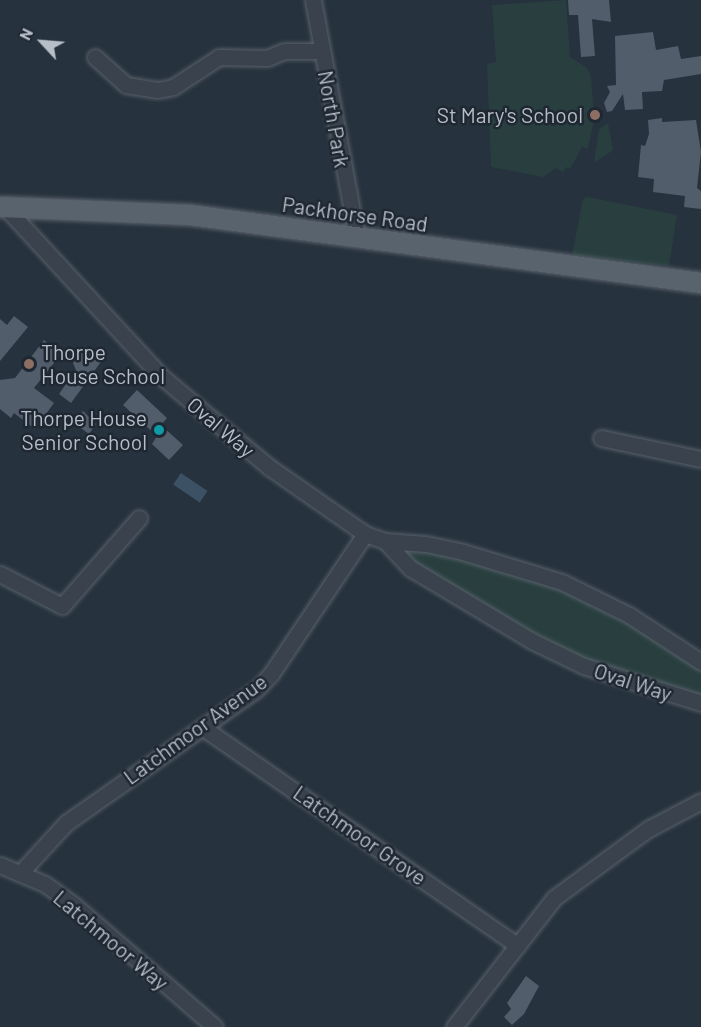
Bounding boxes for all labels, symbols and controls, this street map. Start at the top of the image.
north arrow [12,12,72,72]
text: N [14,25,36,43]
street label: North Park [313,69,355,169]
place label: St Mary's School [437,102,583,128]
marker: St Mary's School [588,108,602,122]
street label: Packhorse Road [281,191,429,237]
place label: Thorpe House School [41,339,165,389]
marker: Thorpe House School [22,357,36,371]
street label: Oval Way [182,392,260,462]
place label: Thorpe House Senior School [20,405,147,455]
marker: Thorpe House Senior School [152,423,166,437]
street label: Oval Way [591,658,675,706]
street label: Latchmoor Avenue [118,669,272,789]
street label: Latchmoor Grove [289,780,431,890]
street label: Latchmoor Way [49,885,173,995]

